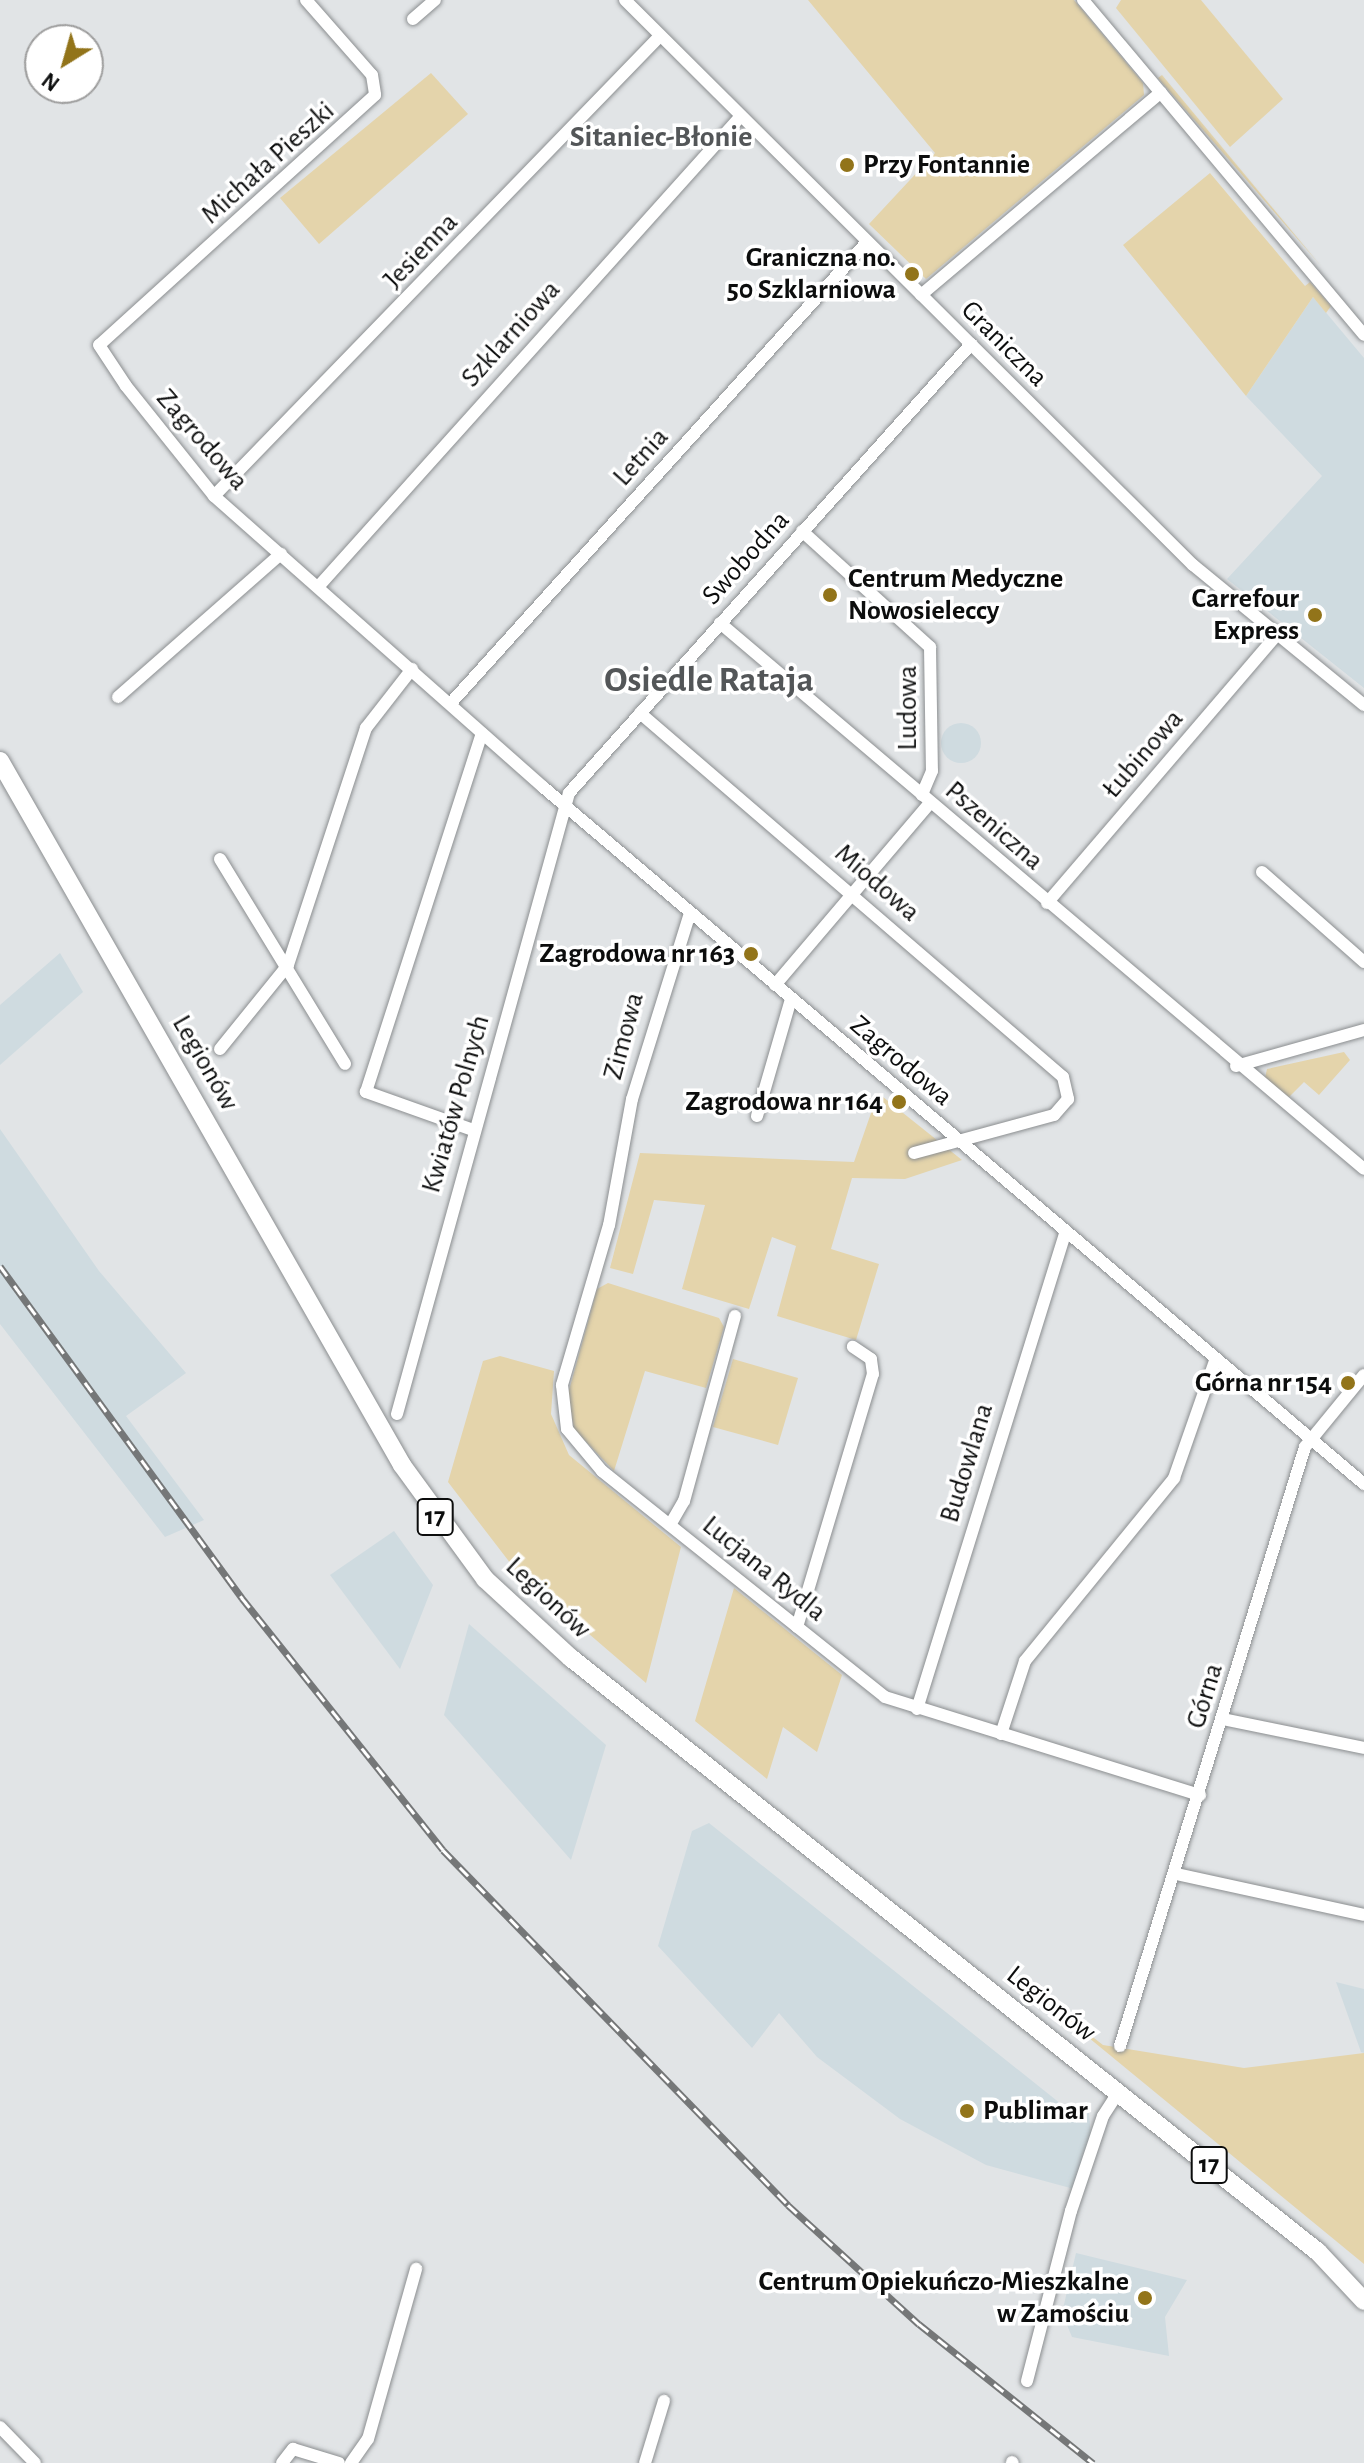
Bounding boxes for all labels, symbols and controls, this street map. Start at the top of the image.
north arrow [24,24,104,104]
text: N [38,68,63,95]
street label: Michała Pieszki [194,94,342,232]
district label: Sitaniec-Błonie [570,119,752,155]
place label: Przy Fontannie [863,148,1030,182]
marker: Przy Fontannie [838,156,856,174]
street label: Jesienna [377,206,465,296]
place label: Graniczna no. 50 Szklarniowa [727,241,896,307]
marker: Graniczna no. 50 Szklarniowa [903,265,921,283]
street label: Szklarniowa [454,274,568,394]
street label: Graniczna [954,294,1054,394]
street label: Zagrodowa [149,382,255,498]
street label: Letnia [606,421,676,493]
street label: Swobodna [695,504,797,612]
place label: Centrum Medyczne Nowosieleccy [848,562,1063,628]
place label: Carrefour Express [1192,582,1299,648]
marker: Centrum Medyczne Nowosieleccy [819,584,841,606]
marker: Carrefour Express [1306,606,1324,624]
district label: Osiedle Rataja [604,659,814,703]
street label: Ludowa [891,665,925,751]
street label: Łubinowa [1095,703,1191,805]
street label: Pszeniczna [938,774,1050,878]
street label: Miodowa [828,837,926,929]
place label: Zagrodowa nr 163 [539,937,735,971]
marker: Zagrodowa nr 163 [742,945,760,963]
street label: Zimowa [596,989,652,1083]
street label: Zagrodowa [843,1008,959,1114]
street label: Legionów [164,1009,246,1117]
street label: Kwiatów Polnych [415,1011,497,1197]
place label: Zagrodowa nr 164 [685,1085,883,1119]
marker: Zagrodowa nr 164 [890,1093,908,1111]
place label: Górna nr 154 [1195,1366,1332,1400]
marker: Górna nr 154 [1339,1374,1357,1392]
street label: Budowlana [933,1399,1001,1527]
road number: 17 [415,1495,455,1539]
street label: Lucjana Rydla [695,1509,833,1629]
street label: Legionów [498,1550,598,1646]
street label: Górna [1179,1659,1231,1733]
street label: Legionów [1000,1959,1102,2049]
place label: Publimar [983,2094,1088,2128]
marker: Publimar [958,2102,976,2120]
road number: 17 [1189,2143,1229,2187]
place label: Centrum Opiekuńczo-Mieszkalne w Zamościu [759,2265,1129,2331]
marker: Centrum Opiekuńczo-Mieszkalne w Zamościu [1136,2289,1154,2307]

